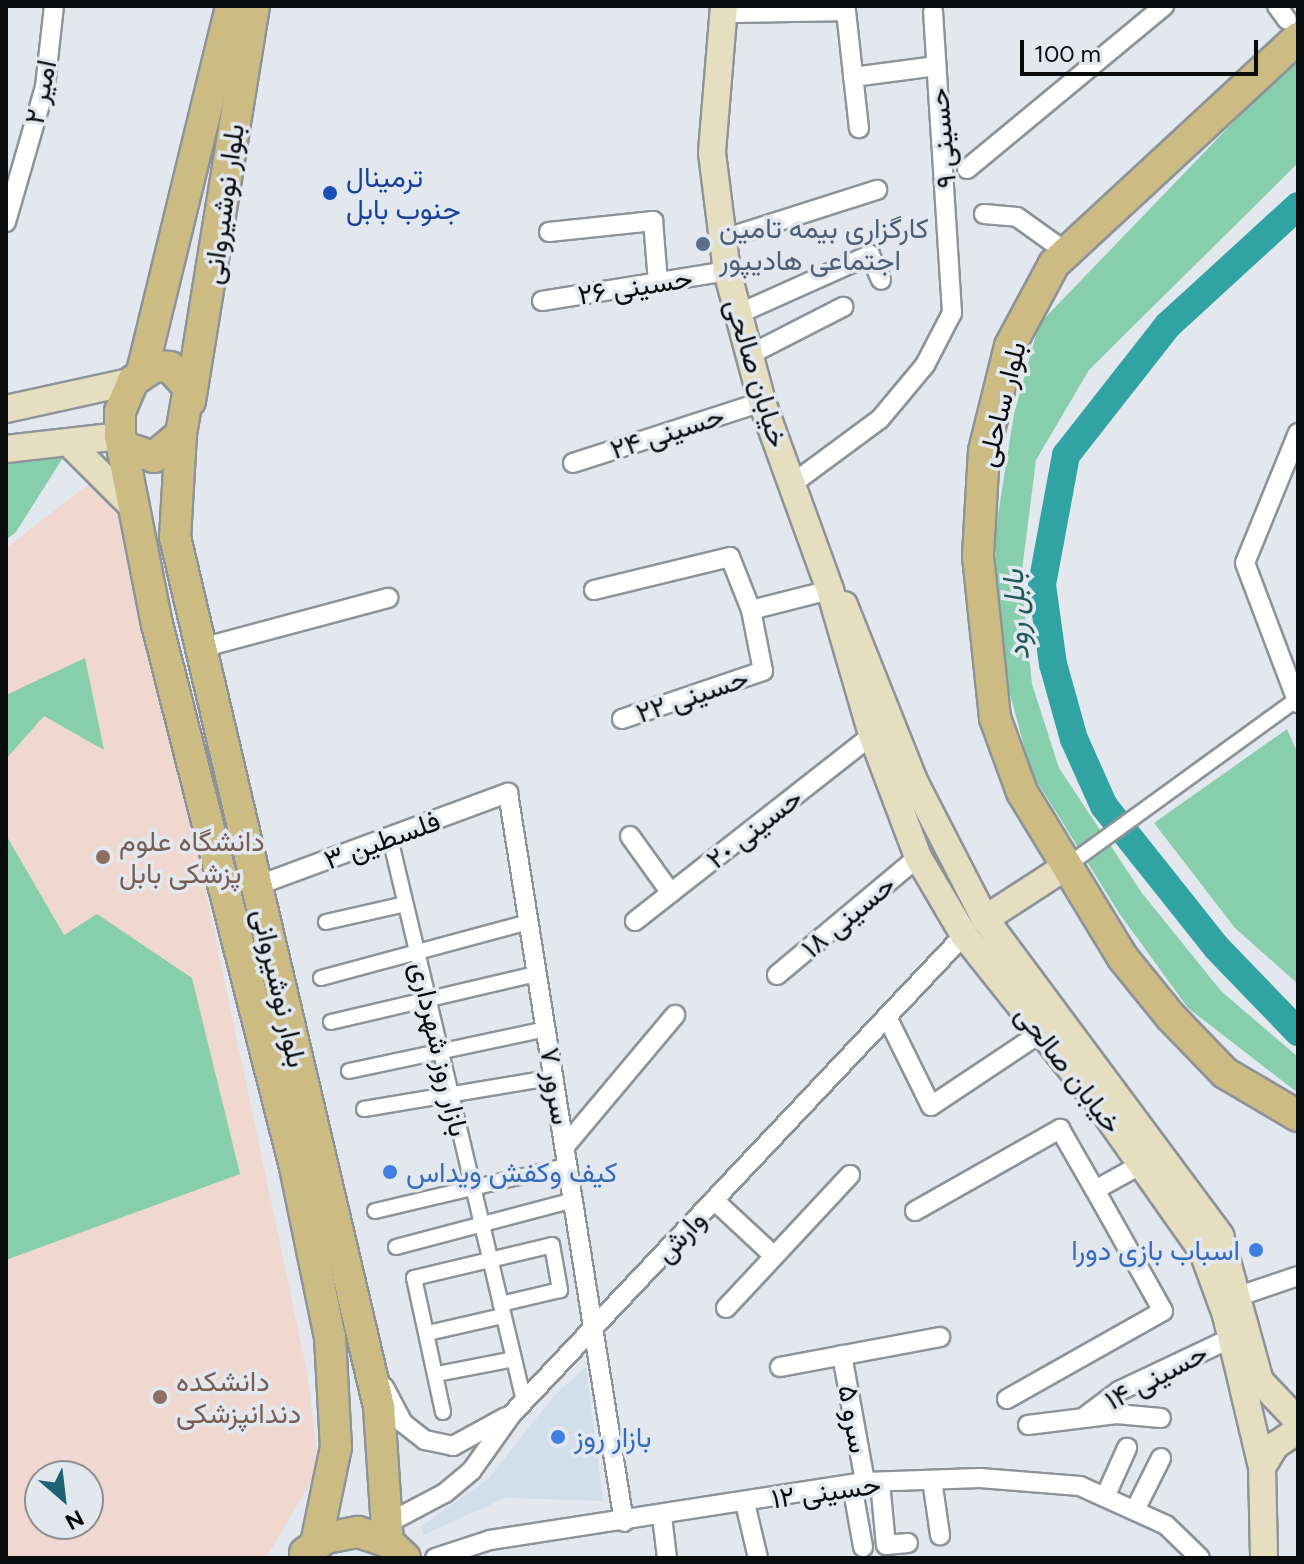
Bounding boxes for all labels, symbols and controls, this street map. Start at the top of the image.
scale bar [1024,24,1262,74]
text: 100 m [1034,39,1101,68]
street label: امیر ۲ [17,57,63,127]
street label: حسینی ٩ [921,86,963,190]
street label: بلوار نوشیروانی [195,122,251,286]
place label: ترمینال جنوب بابل [346,160,461,226]
marker: ترمینال جنوب بابل [321,184,339,202]
place label: کارگزاری بیمه تامین اجتماعی هادیپور [719,211,929,277]
marker: کارگزاری بیمه تامین اجتماعی هادیپور [694,235,712,253]
street label: حسینی ۲۶ [575,260,695,312]
street label: خيابان صالحی [718,295,796,451]
street label: بلوار ساحلی [969,338,1033,470]
street label: حسینی ۲۴ [606,398,728,466]
water label: بابل رود [995,569,1037,661]
street label: حسینی ۲۲ [632,660,752,730]
street label: حسینی ٢٠ [699,780,809,876]
street label: فلسطین ۳ [319,804,445,876]
place label: دانشگاه علوم پزشکی بابل [119,824,265,890]
marker: دانشگاه علوم پزشکی بابل [94,848,112,866]
street label: حسینی ۱۸ [794,867,902,965]
street label: بلوار نوشیروانی [245,905,315,1071]
street label: بازار روز شهرداری [404,958,476,1140]
street label: خيابان صالحی [1008,998,1130,1140]
street label: سرور ۷ [533,1045,579,1127]
place label: کیف و‌کفش ویداس [406,1155,617,1189]
marker: کیف و‌کفش ویداس [381,1163,399,1181]
street label: وارش [647,1203,713,1269]
place label: اسباب بازی دورا [1071,1233,1240,1267]
marker: اسباب بازی دورا [1247,1241,1265,1259]
street label: حسینی ۱۴ [1099,1335,1213,1417]
place label: دانشکده دندانپزشکی [176,1364,301,1430]
street label: سرو ۵ [832,1382,876,1456]
marker: دانشکده دندانپزشکی [151,1388,169,1406]
place label: بازار روز [574,1420,651,1454]
marker: بازار روز [549,1428,567,1446]
north arrow [24,1460,104,1540]
street label: حسینی ۱۲ [769,1467,883,1515]
text: N [61,1504,88,1536]

